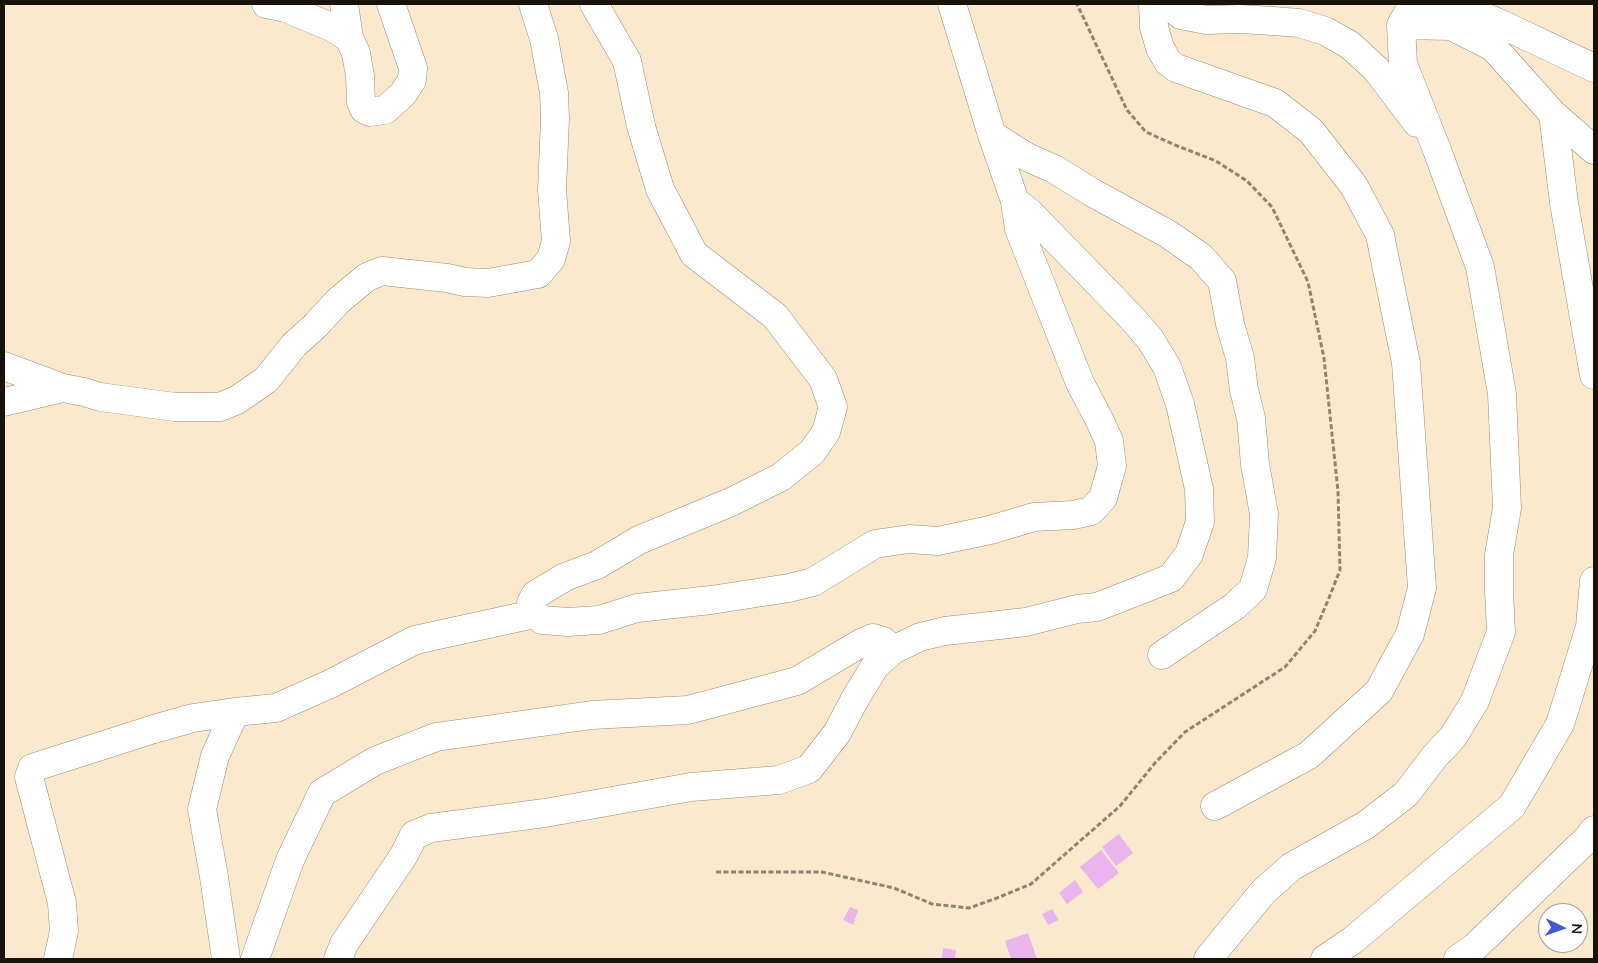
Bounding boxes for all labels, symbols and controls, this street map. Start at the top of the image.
north arrow [1538,903,1588,953]
text: N [1568,923,1586,934]

